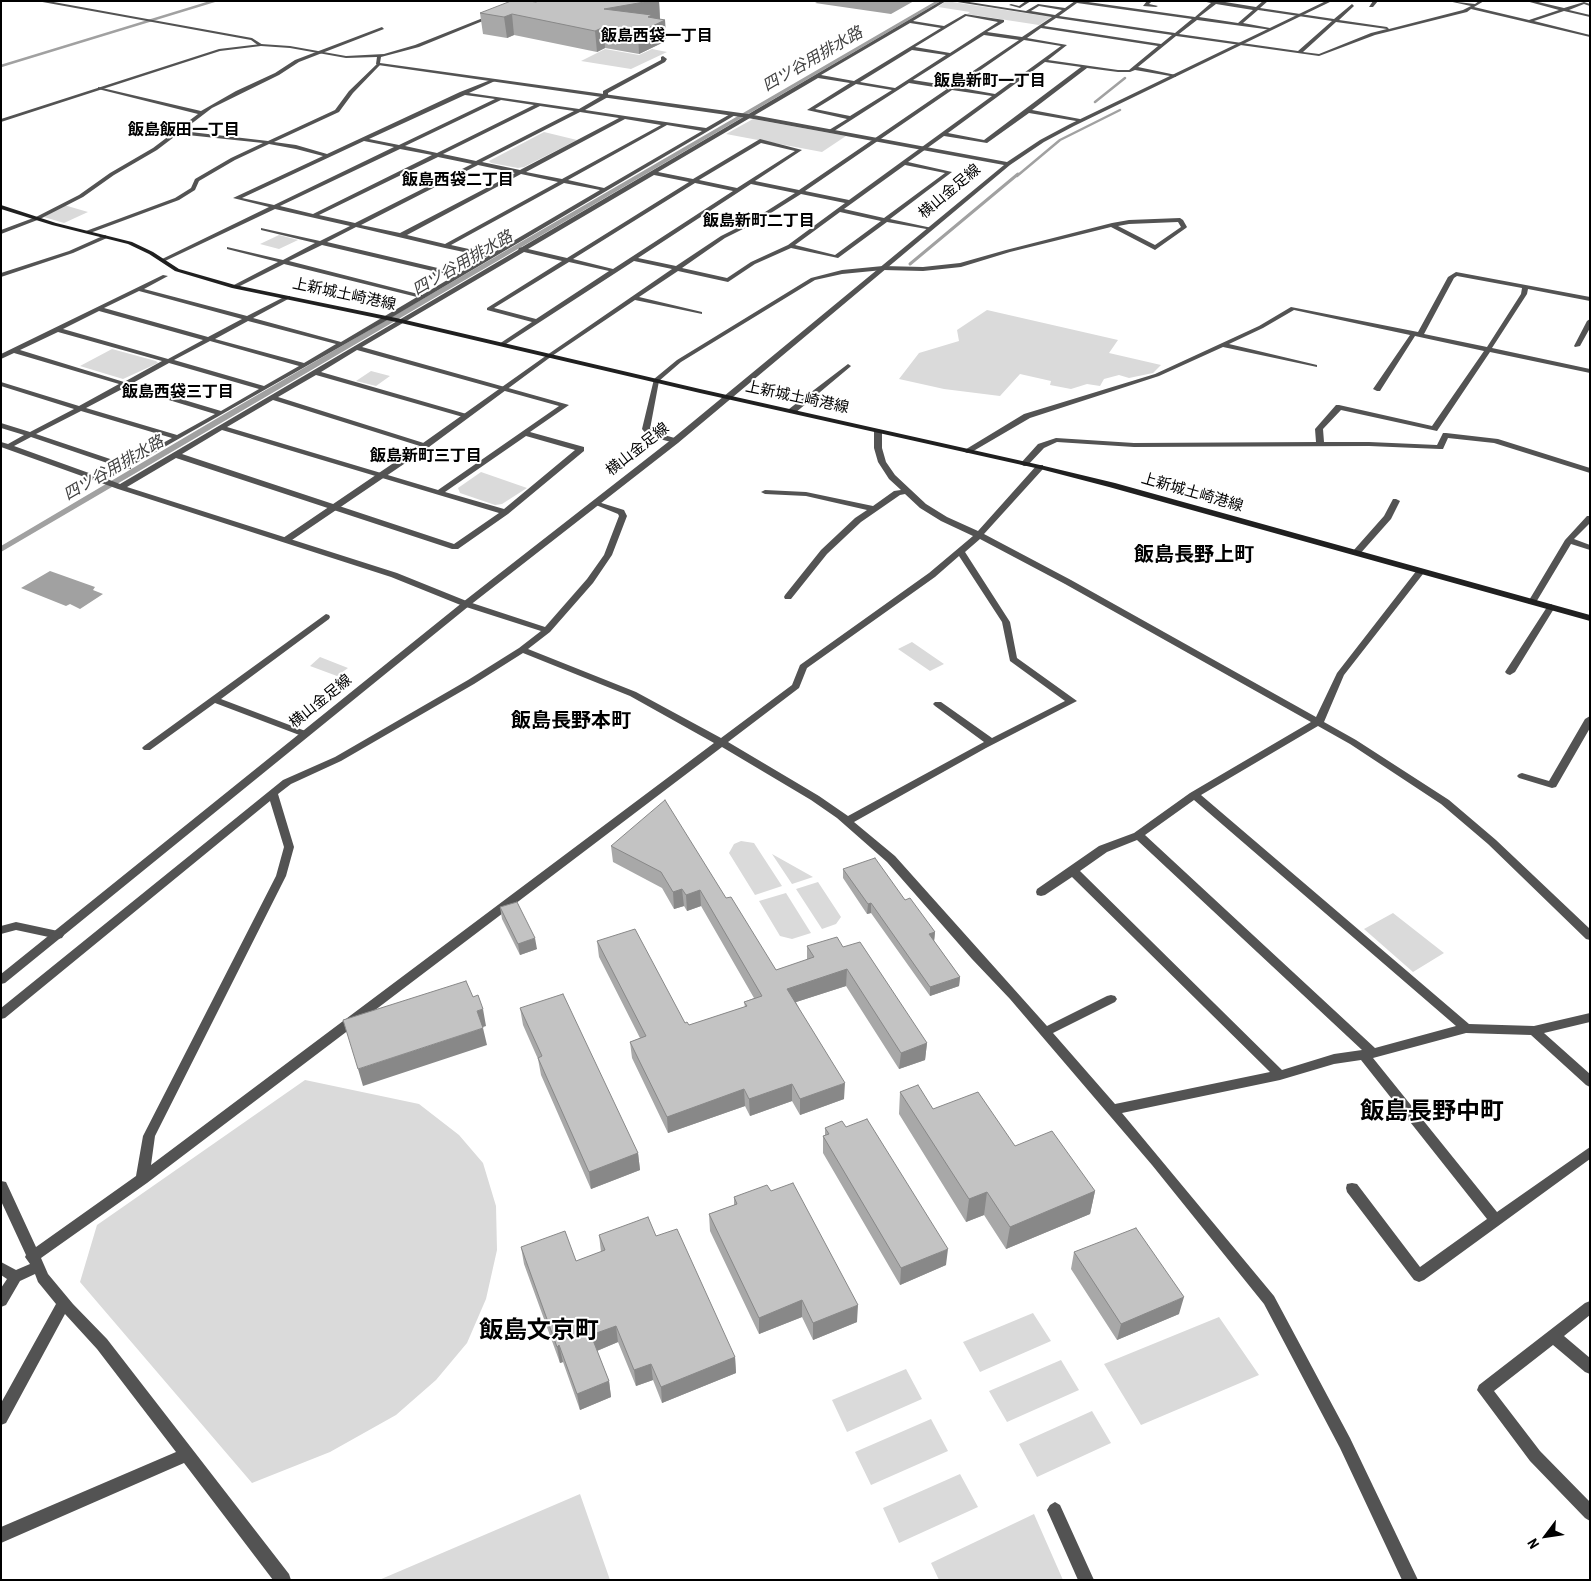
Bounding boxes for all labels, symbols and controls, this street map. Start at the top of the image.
water label: 四ツ谷用排水路 [760,24,866,96]
district label: 飯島西袋一丁目 [601,27,713,47]
district label: 飯島新町一丁目 [934,72,1046,92]
district label: 飯島飯田一丁目 [128,121,240,141]
street label: 横山金足線 [915,161,985,223]
district label: 飯島西袋二丁目 [402,171,514,191]
district label: 飯島新町二丁目 [703,212,815,232]
water label: 四ツ谷用排水路 [410,228,516,300]
street label: 上新城土崎港線 [291,275,397,315]
street label: 上新城土崎港線 [744,378,850,418]
district label: 飯島西袋三丁目 [122,383,234,403]
street label: 横山金足線 [603,420,673,480]
water label: 四ツ谷用排水路 [61,433,167,505]
district label: 飯島新町三丁目 [370,447,482,467]
street label: 上新城土崎港線 [1139,470,1245,516]
district label: 飯島長野上町 [1134,544,1254,568]
street label: 横山金足線 [286,671,356,733]
district label: 飯島長野本町 [511,710,631,734]
district label: 飯島長野中町 [1360,1099,1504,1127]
district label: 飯島文京町 [479,1318,599,1346]
north arrow [1521,1511,1571,1561]
text: N [1524,1536,1542,1552]

